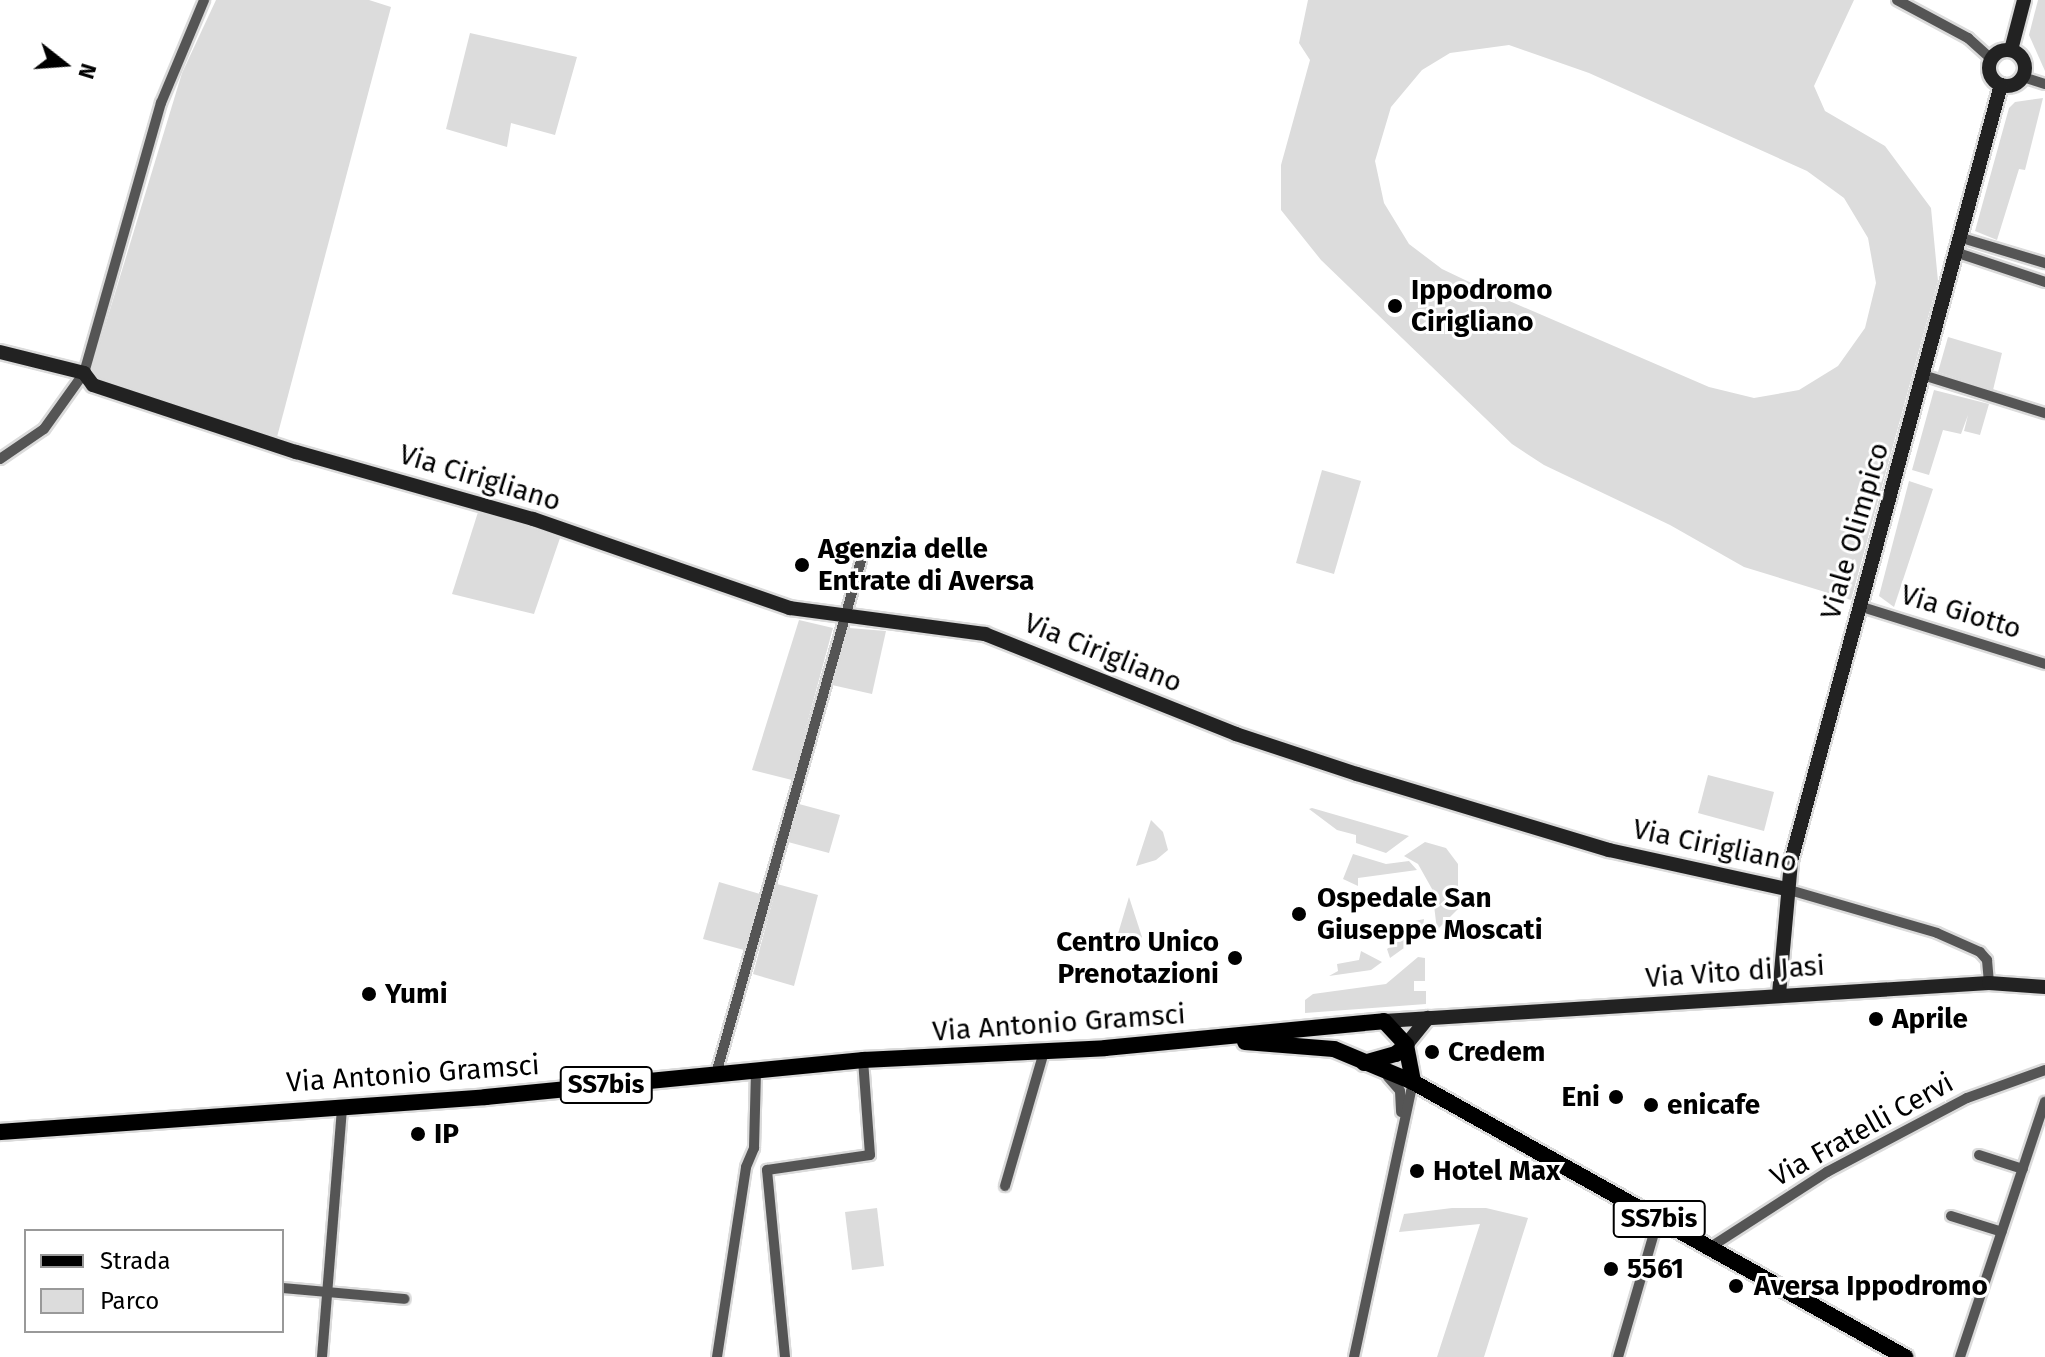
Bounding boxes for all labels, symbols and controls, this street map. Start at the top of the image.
north arrow [24,24,104,104]
text: N [72,60,102,82]
place label: Ippodromo Cirigliano [1411,273,1553,339]
marker: Ippodromo Cirigliano [1386,297,1404,315]
street label: Via Cirigliano [395,438,565,518]
street label: Viale Olimpico [1814,439,1896,623]
place label: Agenzia delle Entrate di Aversa [818,532,1034,598]
marker: Agenzia delle Entrate di Aversa [793,556,811,574]
street label: Via Giotto [1897,578,2025,646]
street label: Via Cirigliano [1019,606,1187,700]
street label: Via Cirigliano [1630,812,1800,880]
place label: Ospedale San Giuseppe Moscati [1317,881,1543,947]
marker: Ospedale San Giuseppe Moscati [1288,903,1310,925]
place label: Centro Unico Prenotazioni [1056,925,1219,991]
marker: Centro Unico Prenotazioni [1226,949,1244,967]
street label: Via Vito di Jasi [1644,949,1826,995]
place label: Yumi [385,977,448,1011]
marker: Yumi [360,985,378,1003]
street label: Via Antonio Gramsci [931,997,1187,1049]
place label: Aprile [1892,1002,1968,1036]
marker: Aprile [1867,1010,1885,1028]
place label: Credem [1448,1035,1546,1069]
marker: Credem [1423,1043,1441,1061]
street label: Via Antonio Gramsci [285,1048,541,1100]
road number: SS7bis [558,1063,654,1107]
street label: Via Fratelli Cervi [1765,1066,1959,1194]
place label: Eni [1562,1080,1600,1114]
marker: Eni [1607,1088,1625,1106]
place label: enicafe [1667,1088,1760,1122]
marker: enicafe [1642,1096,1660,1114]
place label: IP [434,1117,459,1151]
marker: IP [409,1125,427,1143]
place label: Hotel Max [1433,1154,1560,1188]
marker: Hotel Max [1408,1162,1426,1180]
road number: SS7bis [1611,1197,1707,1241]
legend [24,1229,284,1333]
text: Strada [100,1247,171,1275]
place label: 5561 [1627,1252,1684,1286]
marker: 5561 [1602,1260,1620,1278]
place label: Aversa Ippodromo [1754,1269,1988,1303]
marker: Aversa Ippodromo [1725,1275,1747,1297]
text: Parco [100,1287,159,1315]

